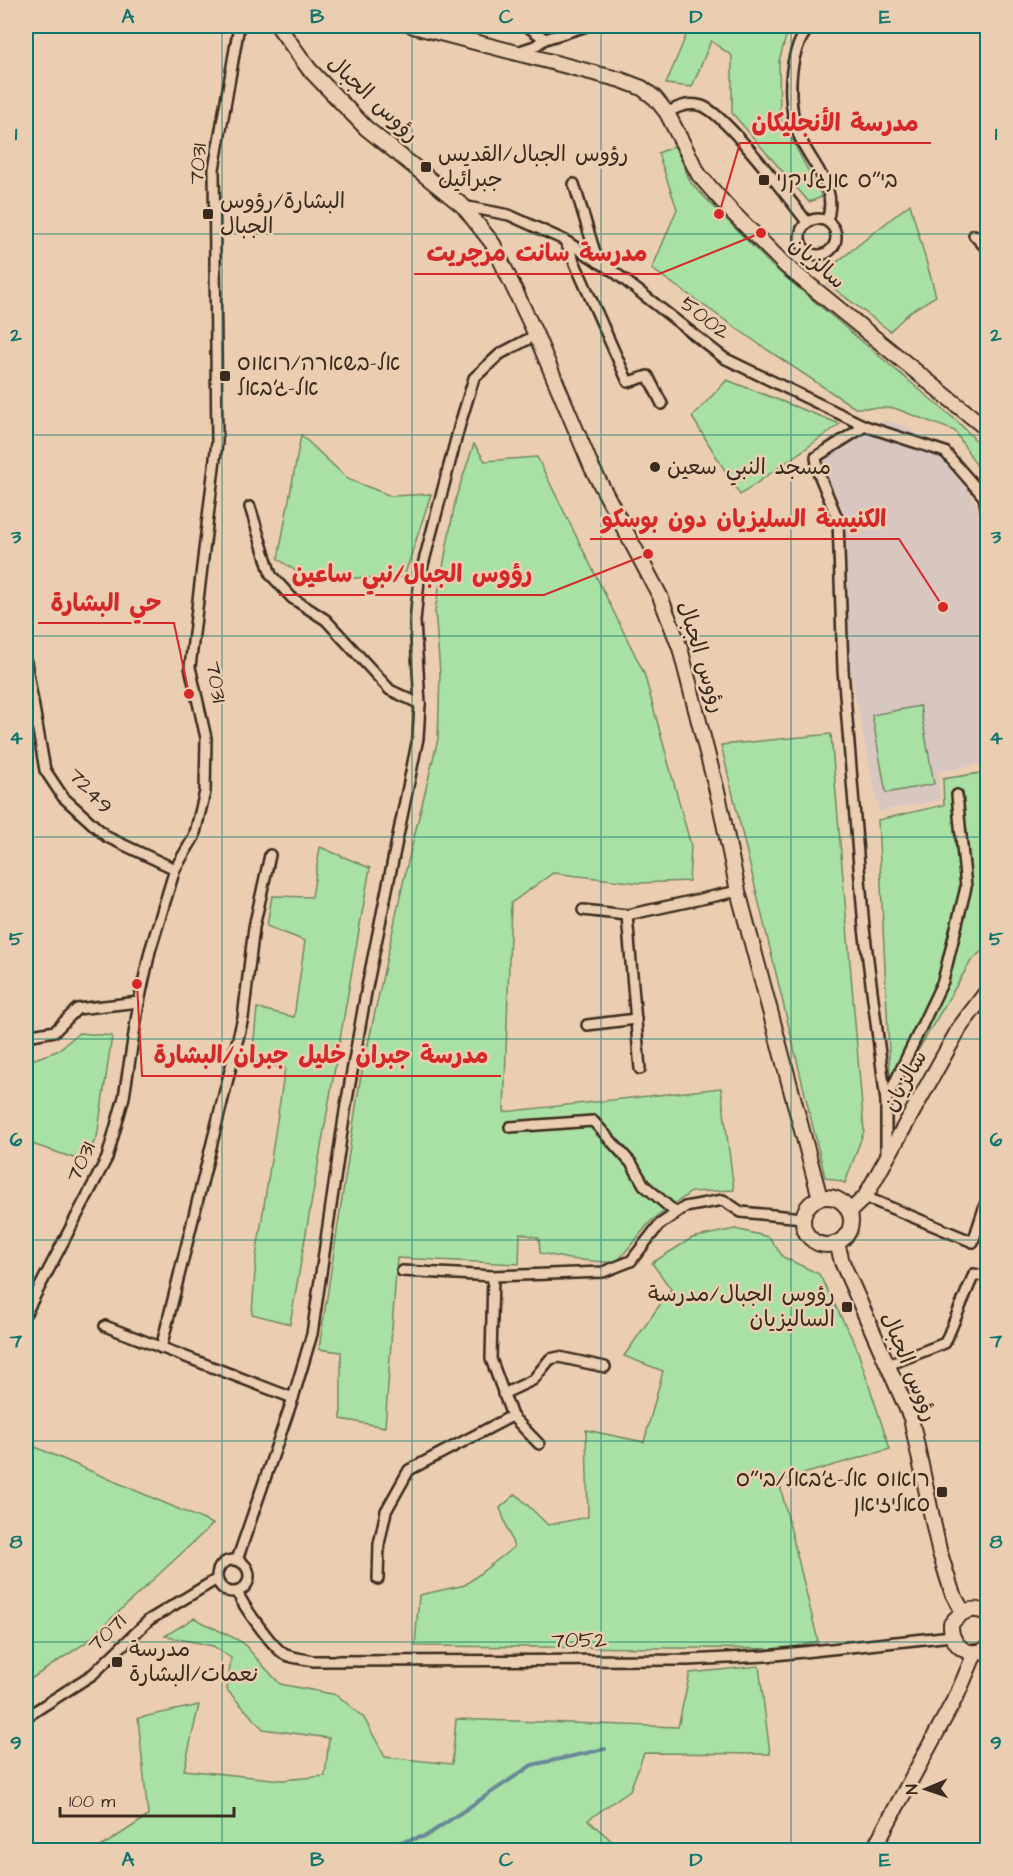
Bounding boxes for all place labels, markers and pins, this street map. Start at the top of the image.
callout: مدرسة الأنجليكان [740,101,931,143]
place label: رؤوس الجبال/القديس جبرائيل [438,139,628,195]
marker: رؤوس الجبال/القديس جبرائيل [419,160,433,174]
place label: בי״ס אנגליקני [776,165,898,196]
marker: בי״ס אנגליקני [757,173,771,187]
place label: البشارة/رؤوس الجبال [220,186,345,242]
marker: البشارة/رؤوس الجبال [201,207,215,221]
callout: مدرسة سانت مرچريت [414,232,659,274]
place label: אל-בשארה/רואוס אל-ג׳באל [237,348,400,404]
marker: אל-בשארה/רואוס אל-ג׳באל [218,369,232,383]
place label: مسجد النبي سعين [667,452,831,486]
marker: مسجد النبي سعين [648,460,662,474]
callout: الكنيسة السليزيان دون بوسكو [590,497,899,539]
callout: رؤوس الجبال/نبي ساعين [279,553,544,595]
callout: حي البشارة [38,581,174,623]
callout: مدرسة جبران خليل جبران/البشارة [142,1034,501,1076]
place label: رؤوس الجبال/مدرسة الساليزيان [648,1279,835,1335]
marker: رؤوس الجبال/مدرسة الساليزيان [840,1300,854,1314]
place label: רואוס אל-ג׳באל/בי״ס סאליזיאן [736,1464,930,1520]
marker: רואוס אל-ג׳באל/בי״ס סאליזיאן [935,1485,949,1499]
place label: مدرسة نعمات/البشارة [129,1634,260,1690]
marker: مدرسة نعمات/البشارة [110,1655,124,1669]

